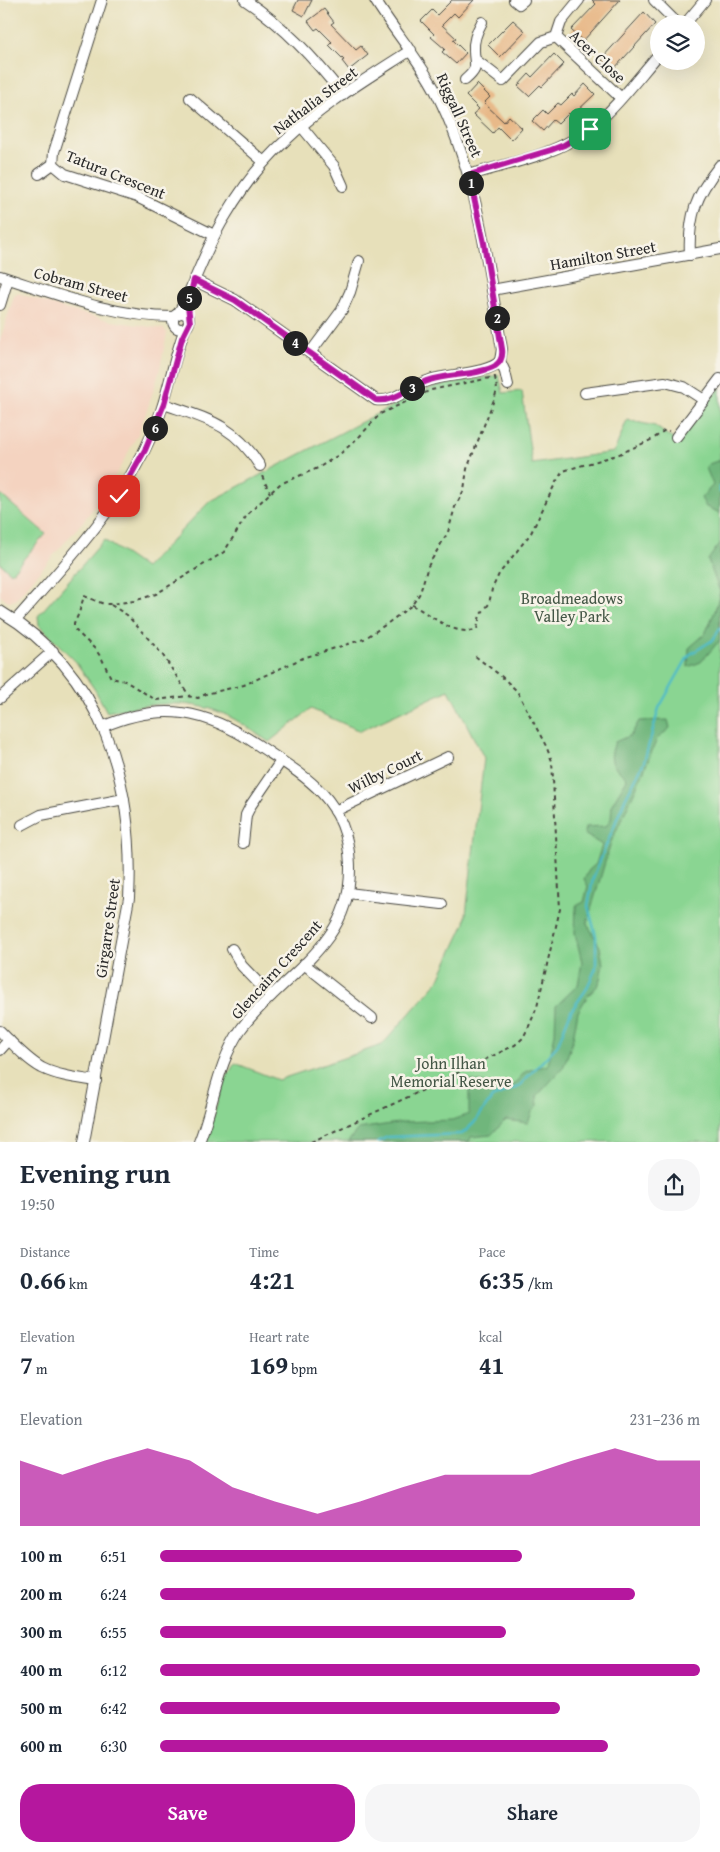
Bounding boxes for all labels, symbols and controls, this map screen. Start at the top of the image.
map controls [650,15,705,70]
button: layers [650,15,705,70]
street label: Acer Close [564,23,632,89]
street label: Nathalia Street [268,60,363,140]
street label: Riggall Street [431,69,489,161]
pin [569,108,611,150]
icon: arrive [576,115,604,143]
street label: Tatura Crescent [62,143,170,205]
pin: 1 [458,170,484,196]
text: 1 [468,173,475,193]
street label: Hamilton Street [548,234,658,276]
street label: Cobram Street [31,260,131,308]
pin: 5 [176,286,202,310]
text: 5 [186,288,193,308]
pin: 2 [484,306,510,330]
text: 2 [494,308,501,328]
pin: 4 [282,330,308,356]
text: 4 [292,333,299,353]
pin: 3 [400,376,424,400]
text: 3 [409,378,416,398]
pin: 6 [142,416,168,440]
text: 6 [152,418,159,438]
pin [98,475,140,517]
icon: check [105,482,133,510]
park label: Broadmeadows Valley Park [521,586,623,628]
street label: Wilby Court [344,743,427,799]
street label: Girgarre Street [88,876,126,979]
street label: Glencairn Crescent [225,914,328,1024]
park label: John Ilhan Memorial Reserve [391,1051,511,1093]
text: Evening run [20,1152,171,1193]
button: share [648,1159,700,1211]
text: 19:50 [20,1192,55,1216]
text: Distance [20,1242,70,1262]
text: Time [249,1242,279,1262]
text: Pace [479,1242,506,1262]
text: 0.66 [20,1262,66,1298]
text: 4:21 [249,1262,295,1298]
text: 6:35 [479,1262,525,1298]
text: km [66,1274,88,1294]
text: /km [525,1274,553,1294]
text: Elevation [20,1327,75,1347]
text: Heart rate [249,1327,309,1347]
text: kcal [479,1327,503,1347]
text: 7 [20,1347,33,1383]
text: 169 [249,1347,288,1383]
text: 41 [479,1347,505,1383]
text: m [33,1359,47,1379]
text: bpm [288,1359,318,1379]
text: Elevation [20,1407,83,1431]
text: 231–236 m [630,1407,700,1431]
text: 100 m [20,1544,62,1568]
text: 6:51 [100,1544,127,1568]
text: 200 m [20,1582,62,1606]
text: 6:24 [100,1582,127,1606]
text: 300 m [20,1620,62,1644]
text: 6:55 [100,1620,127,1644]
text: 400 m [20,1658,62,1682]
text: 6:12 [100,1658,127,1682]
text: 500 m [20,1696,62,1720]
text: 6:42 [100,1696,127,1720]
text: 600 m [20,1734,62,1758]
text: 6:30 [100,1734,127,1758]
button: Save [20,1784,355,1842]
button: Share [365,1784,700,1842]

